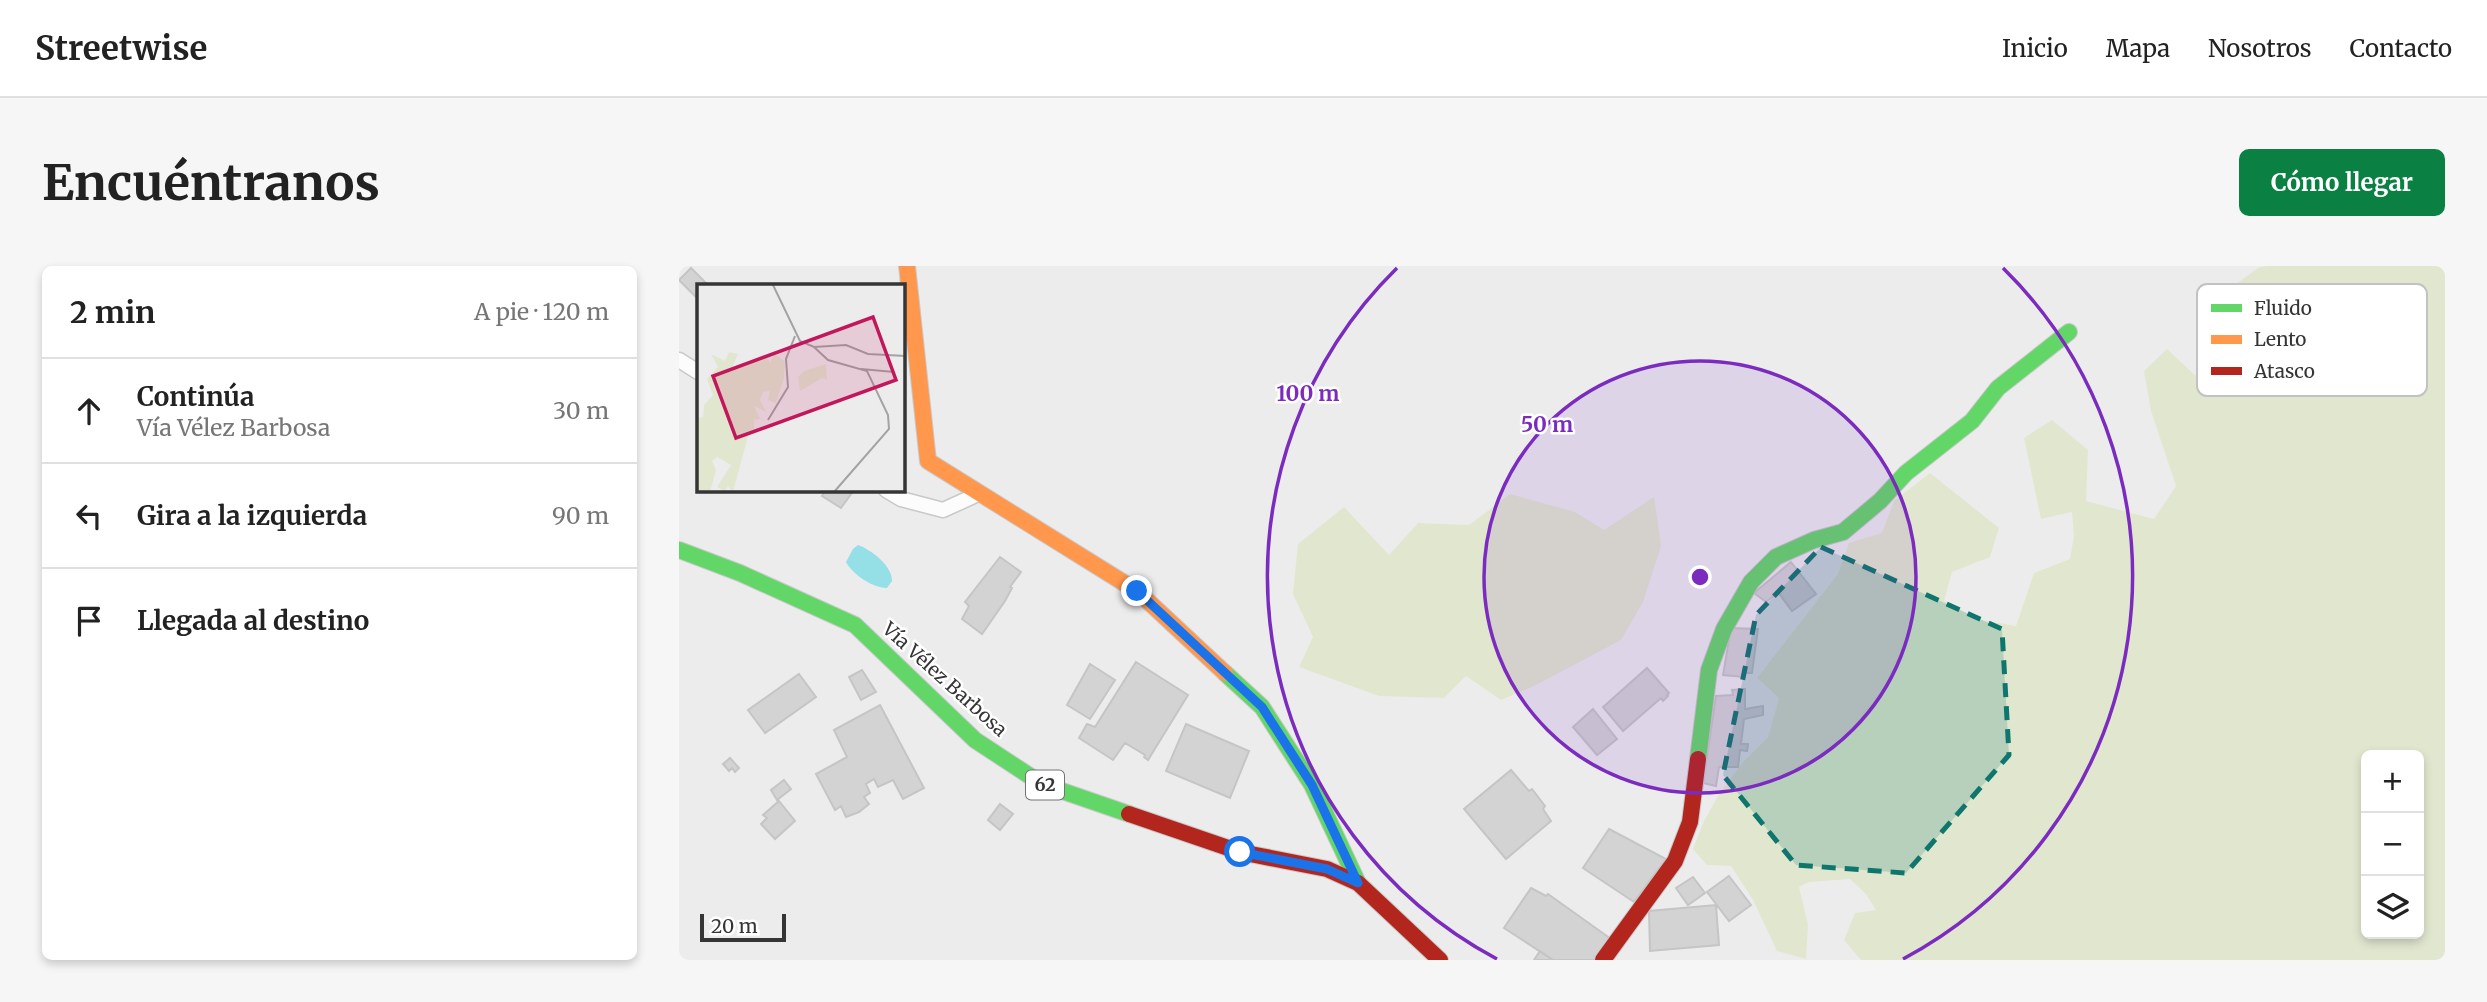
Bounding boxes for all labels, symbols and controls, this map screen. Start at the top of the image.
text: Streetwise [35,28,207,69]
text: Inicio [2002,33,2068,64]
text: Mapa [2106,33,2170,64]
text: Nosotros [2208,33,2312,64]
text: Contacto [2350,33,2452,64]
button: Cómo llegar [2239,149,2445,216]
text: Encuéntranos [42,152,380,213]
inset map [697,284,905,492]
legend [2197,284,2427,396]
text: 2 min [70,293,155,331]
text: Fluido [2254,296,2312,320]
text: A pie · 120 m [474,297,609,326]
text: Lento [2254,327,2306,351]
text: Atasco [2253,359,2315,383]
text: Continúa [137,380,255,413]
text: 100 m [1277,380,1339,407]
icon: ahead [70,392,108,430]
text: 30 m [553,396,609,425]
text: 50 m [1521,411,1573,438]
text: Vía Vélez Barbosa [137,413,330,442]
icon: left [70,497,108,535]
text: Gira a la izquierda [137,499,367,532]
text: 90 m [552,501,609,530]
centre of rings [1688,565,1712,589]
route end [1121,575,1152,606]
icon: arrive [70,602,108,640]
text: Llegada al destino [137,604,369,637]
street label: Vía Vélez Barbosa [877,616,1012,741]
map controls [2361,750,2424,939]
button: + [2361,750,2424,813]
road number: 62 [1026,770,1064,800]
button: − [2361,813,2424,876]
route start [1224,836,1255,867]
button: layers [2361,876,2424,939]
scale bar [700,911,786,943]
text: 20 m [711,914,758,938]

